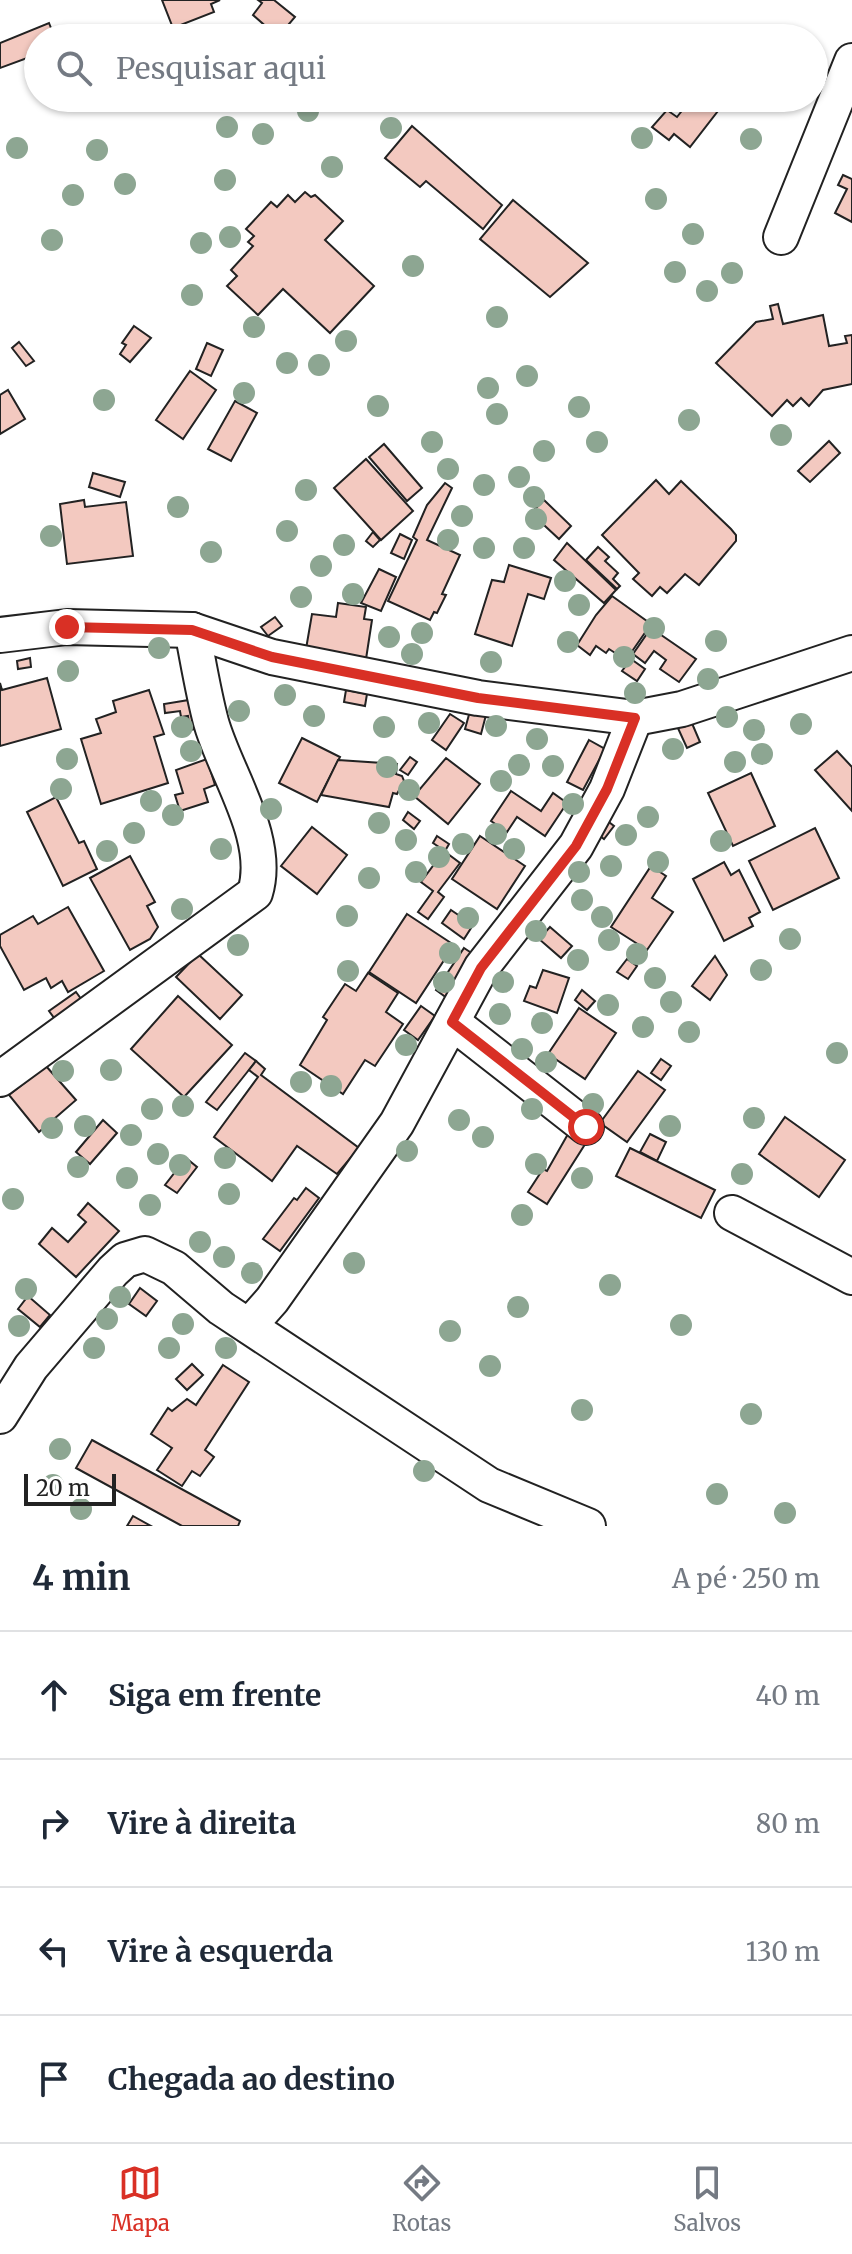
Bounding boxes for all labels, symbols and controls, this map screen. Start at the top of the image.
search box [24,24,828,112]
icon: search [52,46,96,90]
text: Pesquisar aqui [116,49,326,87]
route end [49,609,85,645]
route start [568,1109,604,1145]
scale bar [24,1470,116,1506]
text: 20 m [36,1474,90,1502]
text: 4 min [32,1557,130,1599]
text: A pé · 250 m [672,1562,820,1595]
icon: ahead [32,1673,76,1717]
text: Siga em frente [108,1676,321,1714]
text: 40 m [756,1679,820,1712]
icon: right [32,1801,76,1845]
text: Vire à direita [108,1804,296,1842]
text: 80 m [756,1807,820,1840]
icon: left [32,1929,76,1973]
text: Vire à esquerda [108,1932,333,1970]
text: 130 m [746,1935,820,1968]
icon: arrive [32,2057,76,2101]
text: Chegada ao destino [108,2060,395,2098]
tab: Mapa [111,2161,170,2237]
tab: Rotas [392,2161,451,2237]
tab: Salvos [673,2161,741,2237]

